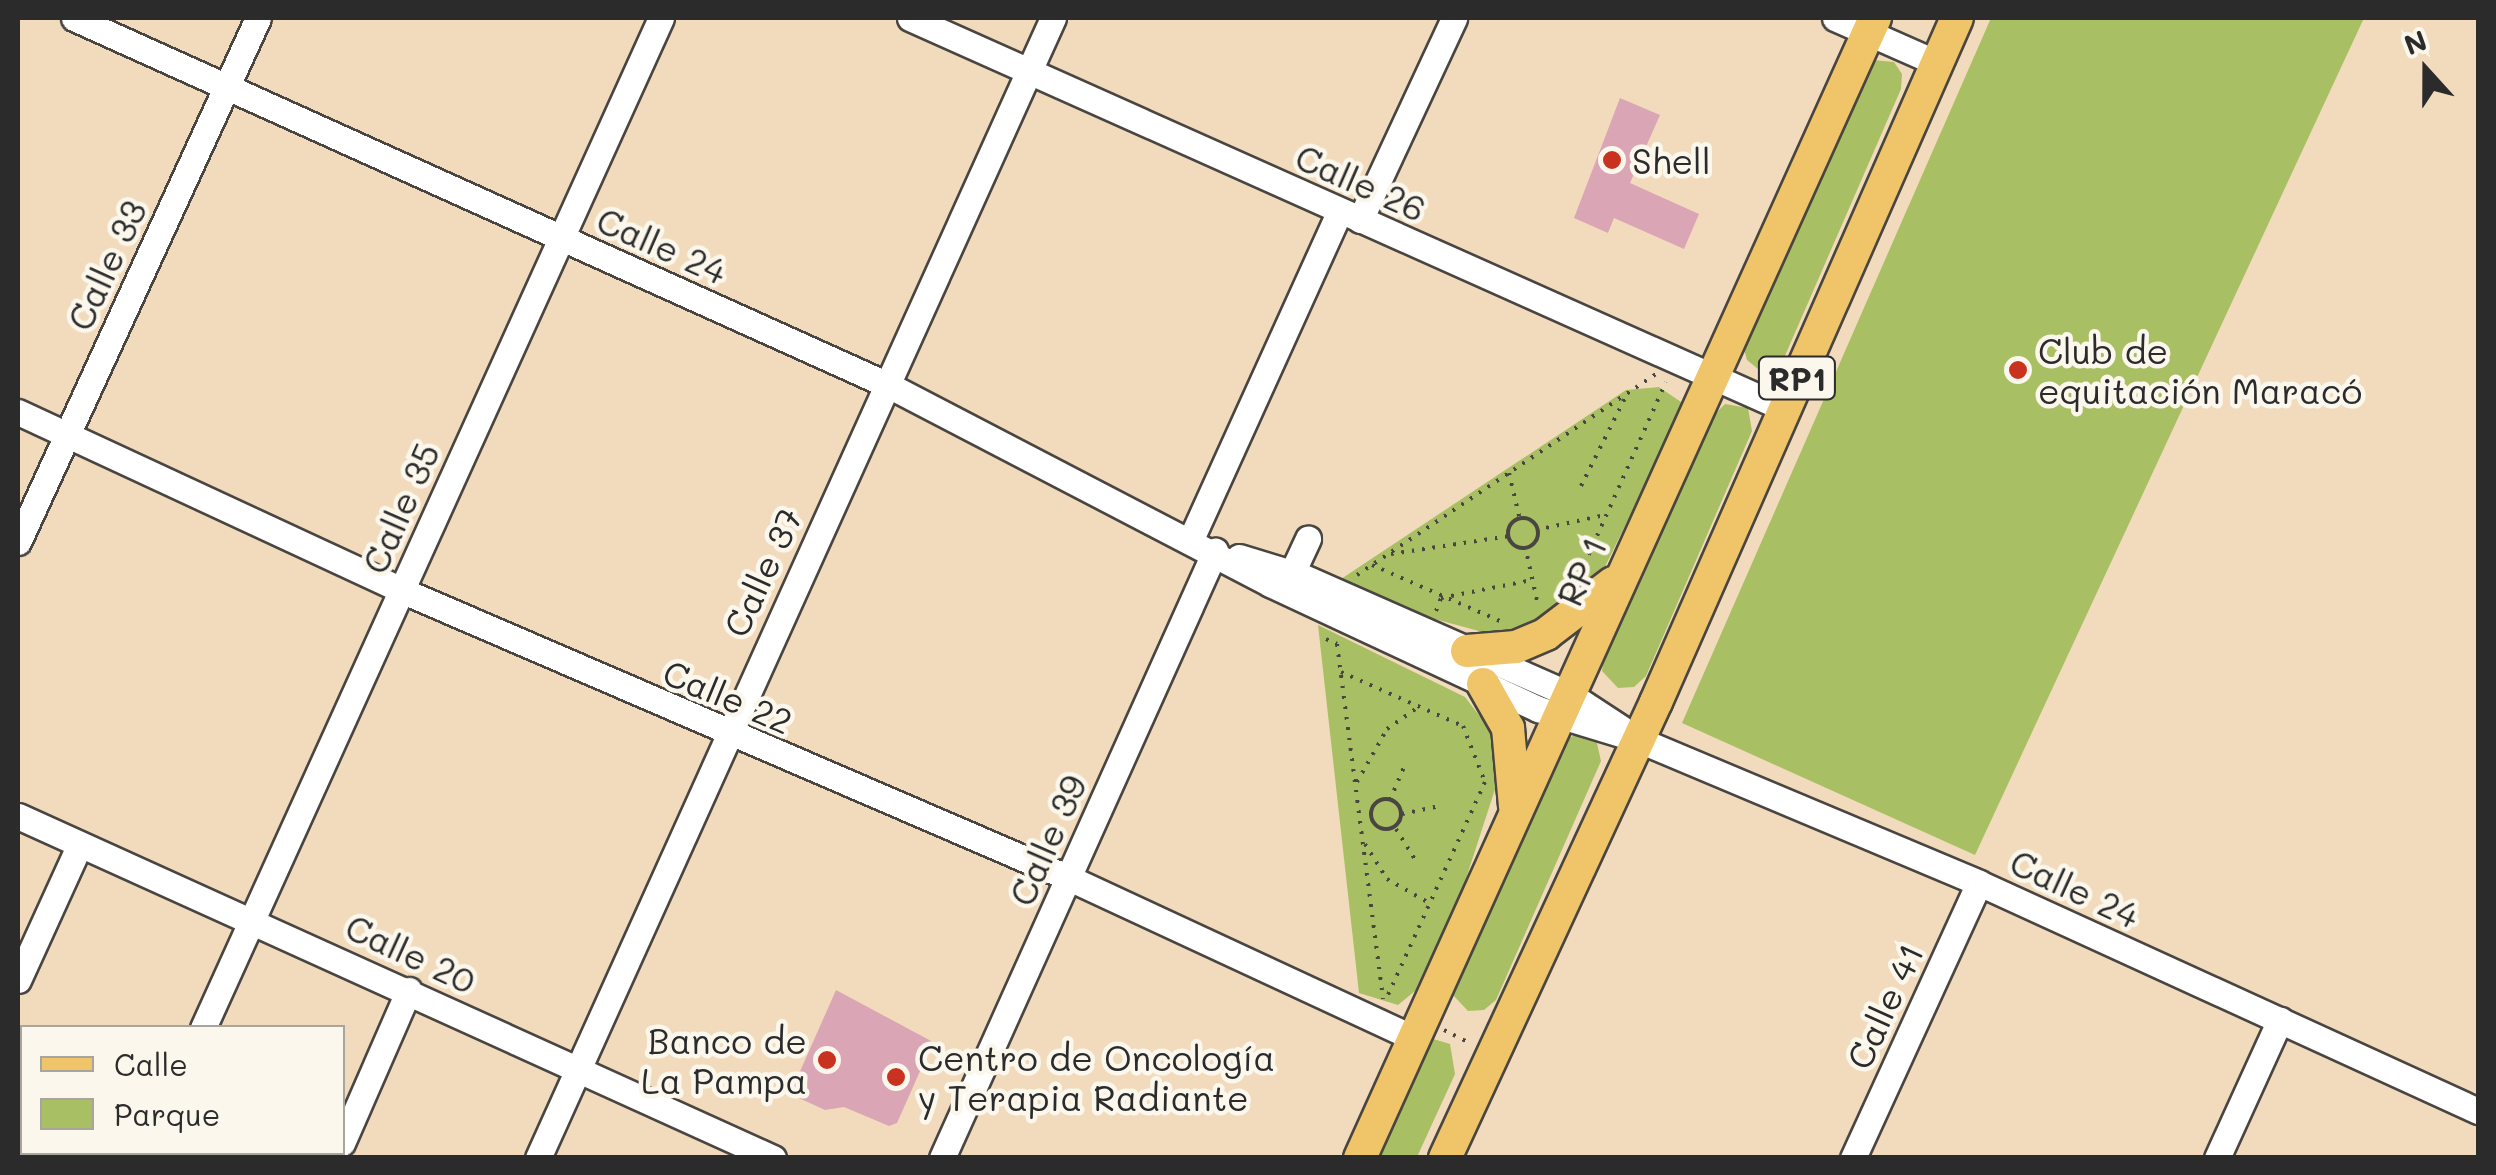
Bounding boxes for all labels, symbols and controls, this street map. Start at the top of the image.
north arrow [2376,20,2476,120]
text: N [2399,21,2432,63]
street label: Calle 26 [1289,135,1433,229]
place label: Shell [1632,139,1711,181]
marker: Shell [1601,149,1623,171]
street label: Calle 33 [58,193,154,337]
street label: Calle 24 [591,198,733,292]
place label: Club de equitación Maracó [2038,329,2362,411]
road number: RP1 [1757,351,1837,405]
marker: Club de equitación Maracó [2007,359,2029,381]
street label: Calle 35 [353,436,447,580]
street label: Calle 37 [714,501,810,643]
street label: RP 1 [1547,530,1615,612]
street label: Calle 22 [657,650,799,742]
street label: Calle 39 [1000,768,1094,912]
street label: Calle 24 [2004,840,2146,936]
street label: Calle 20 [339,905,483,1001]
street label: Calle 41 [1837,937,1931,1075]
place label: Banco de La Pampa [641,1019,807,1101]
legend [20,1025,345,1155]
place label: Centro de Oncología y Terapia Radiante [918,1036,1275,1118]
text: Calle [114,1044,188,1084]
marker: Banco de La Pampa [816,1049,838,1071]
marker: Centro de Oncología y Terapia Radiante [883,1064,909,1090]
text: Parque [114,1094,220,1134]

